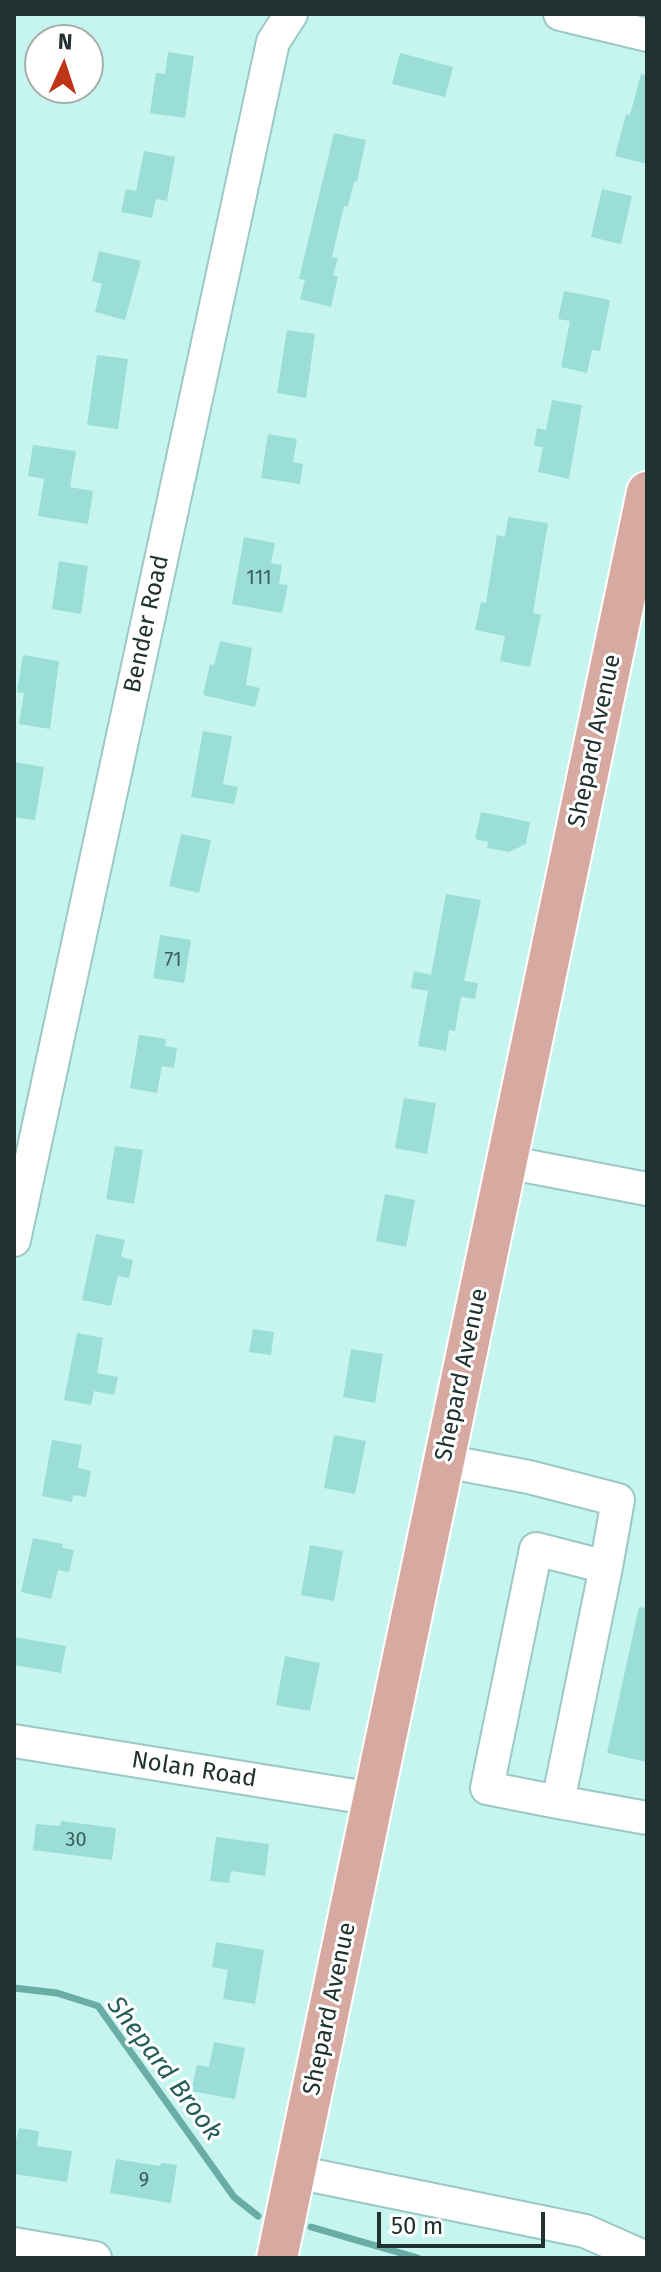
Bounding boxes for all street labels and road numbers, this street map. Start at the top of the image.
street label: Bender Road [118,552,176,696]
street label: Shepard Avenue [563,652,627,830]
street label: Shepard Avenue [430,1286,494,1464]
street label: Nolan Road [129,1746,259,1794]
street label: Shepard Avenue [298,1920,362,2098]

